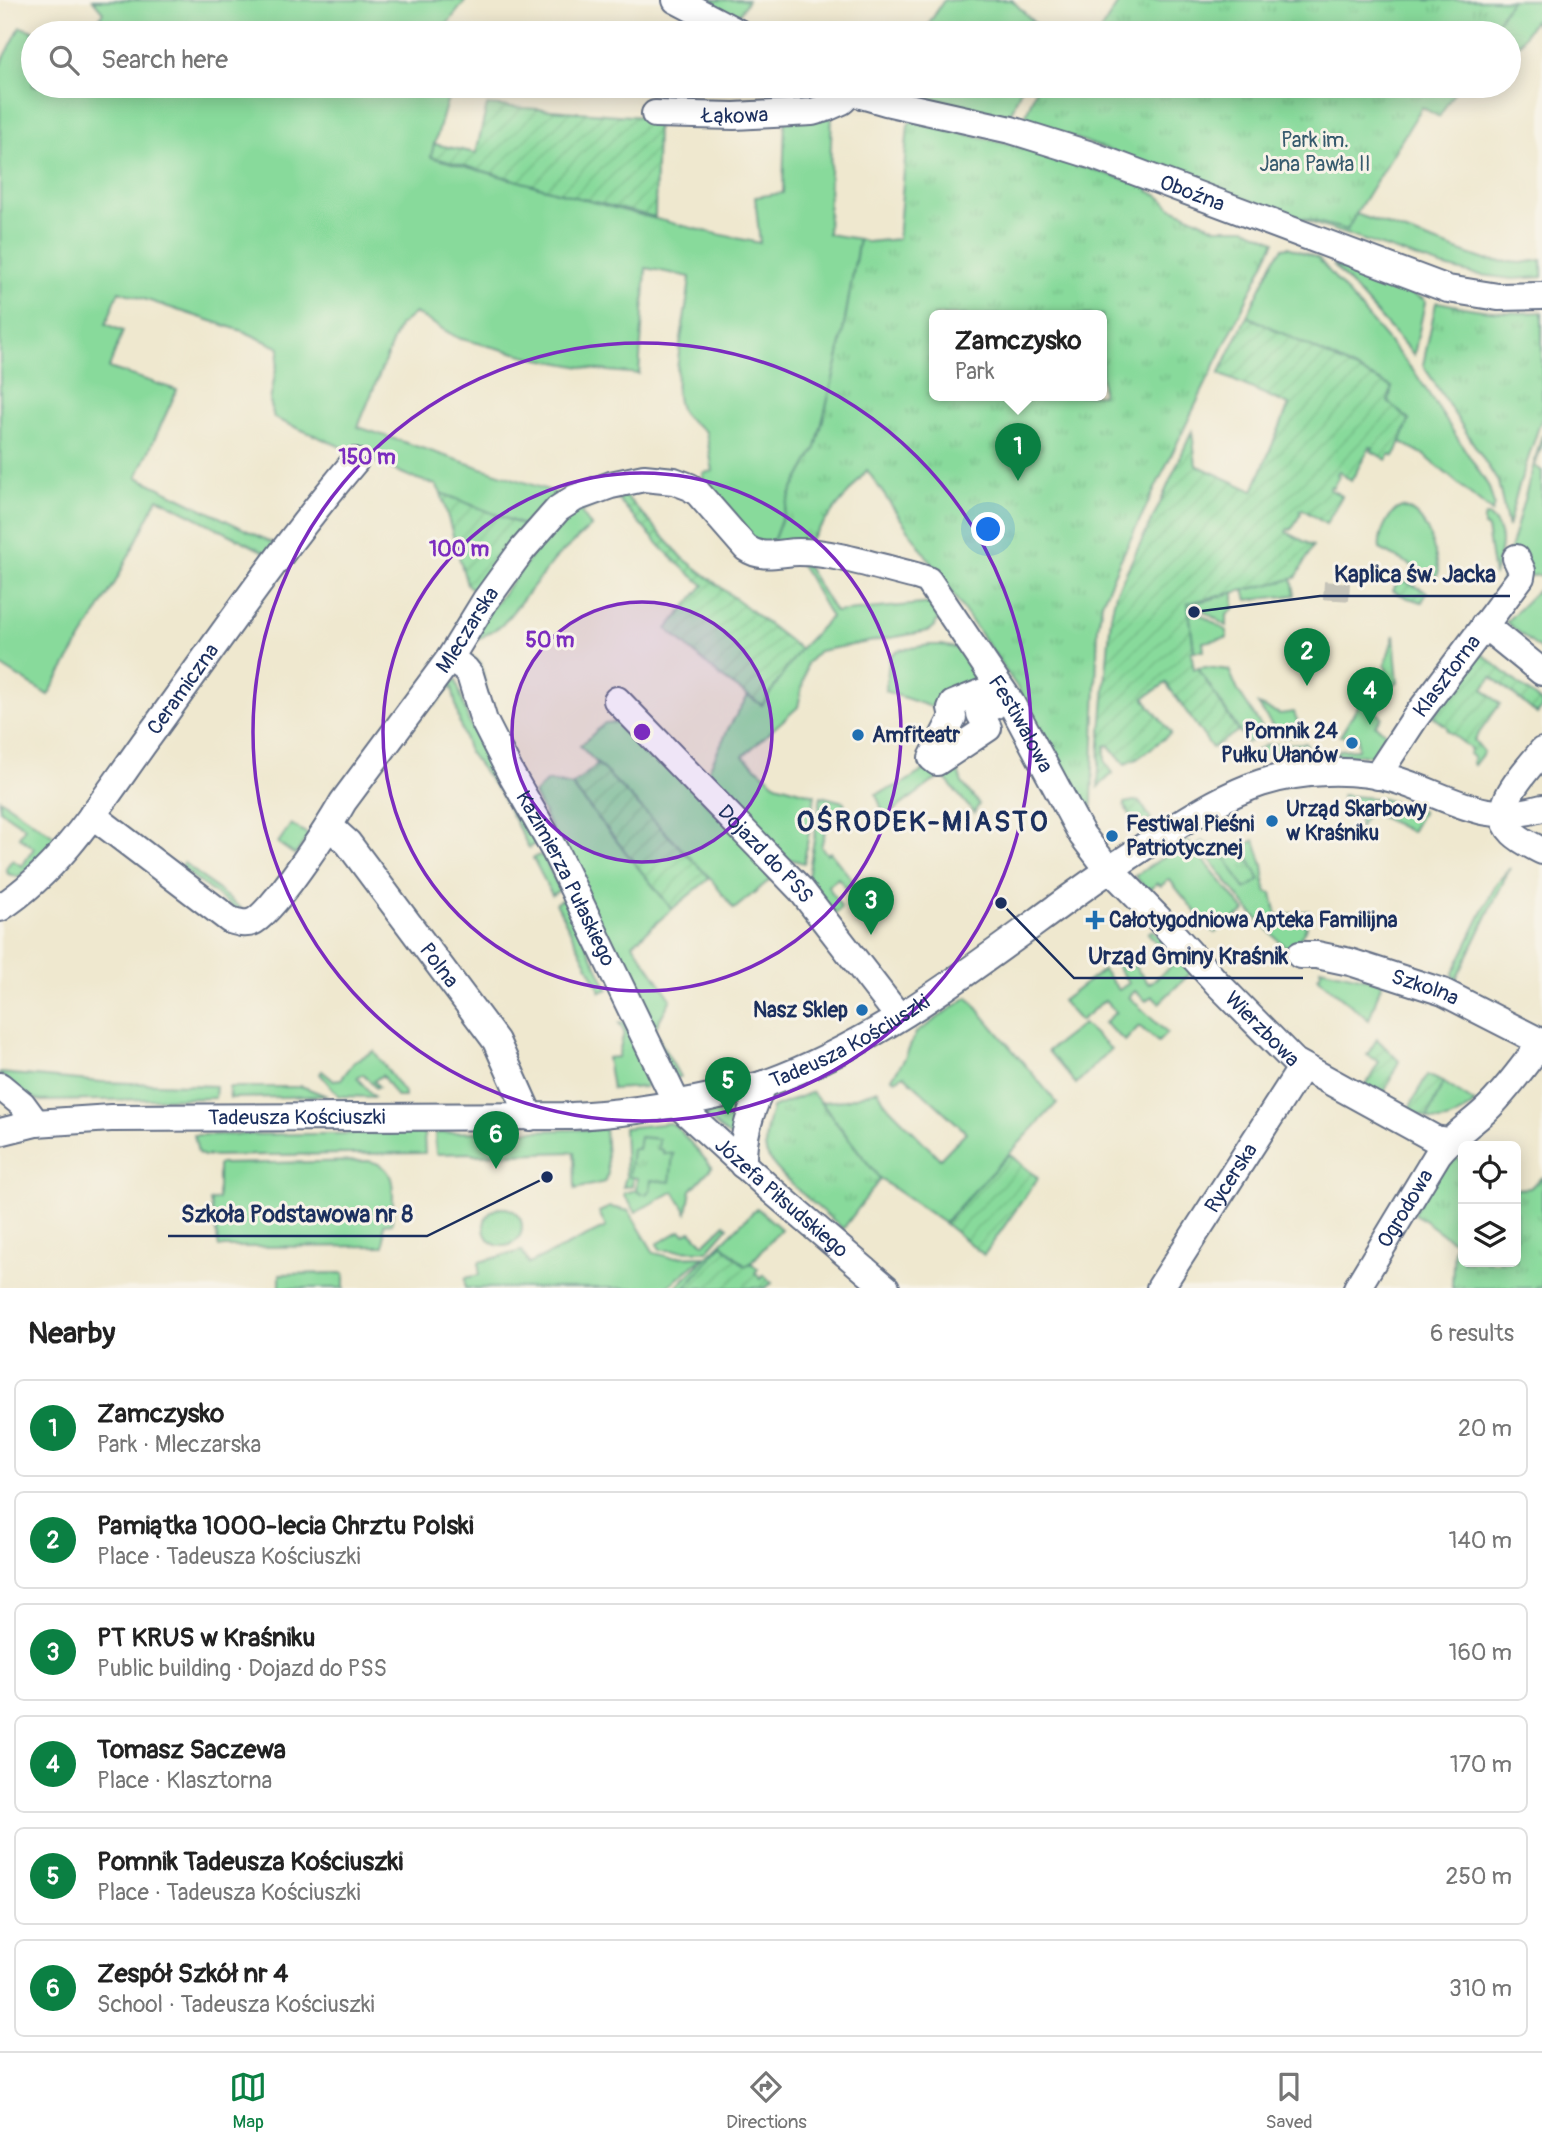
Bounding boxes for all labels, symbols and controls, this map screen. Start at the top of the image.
search box [21,21,1521,98]
icon: search [45,41,83,79]
text: Search here [101,44,228,76]
street label: Łąkowa [699,101,769,130]
park label: Park im. Jana Pawła II [1259,127,1371,178]
street label: Oboźna [1156,169,1229,218]
popup [929,310,1107,401]
text: Zamczysko [954,325,1082,357]
text: Park [954,357,995,386]
pin: 1 [995,423,1041,481]
text: 150 m [338,444,396,471]
your location [971,512,1005,546]
text: 100 m [429,536,489,563]
callout: Kaplica św. Jacka [1320,552,1510,596]
text: Kaplica św. Jacka [1334,560,1496,589]
street label: Mleczarska [430,581,505,679]
text: 50 m [526,627,575,654]
pin: 2 [1284,628,1330,686]
street label: Klasztorna [1407,629,1486,723]
street label: Ceramiczna [141,638,225,740]
pin: 4 [1347,667,1393,725]
street label: Festiwalowa [982,670,1059,777]
place label: Pomnik 24 Pułku Ułanów [1221,718,1339,769]
centre of rings [630,720,654,744]
place label: Amfiteatr [872,722,961,749]
marker: Amfiteatr [850,727,866,743]
marker: Pomnik 24 Pułku Ułanów [1344,735,1360,751]
street label: Kazimierza Pułaskiego [510,786,622,970]
place label: Urząd Skarbowy w Kraśniku [1286,796,1427,847]
street label: Dojazd do PSS [712,799,820,908]
district label: OŚRODEK-MIASTO [796,805,1050,840]
place label: Festiwal Pieśni Patriotycznej [1126,811,1254,862]
marker: Urząd Skarbowy w Kraśniku [1264,813,1280,829]
marker: Festiwal Pieśni Patriotycznej [1104,828,1120,844]
pin: 3 [848,877,894,935]
place label: Całotygodniowa Apteka Familijna [1109,907,1398,934]
marker: Całotygodniowa Apteka Familijna [1087,912,1103,928]
callout: Urząd Gminy Kraśnik [1074,934,1303,978]
street label: Polna [414,937,465,993]
text: Urząd Gminy Kraśnik [1088,942,1289,971]
street label: Szkolna [1388,963,1464,1012]
street label: Wierzbowa [1219,985,1306,1073]
street label: Tadeusza Kościuszki [766,988,935,1094]
place label: Nasz Sklep [753,997,848,1024]
marker: Nasz Sklep [854,1002,870,1018]
pin: 5 [705,1057,751,1115]
street label: Tadeusza Kościuszki [208,1103,386,1131]
pin: 6 [473,1111,519,1169]
street label: Józefa Piłsudskiego [709,1132,854,1264]
street label: Rycerska [1198,1138,1263,1218]
map controls [1458,1141,1521,1267]
button: locate [1458,1141,1521,1204]
street label: Ogrodowa [1371,1164,1439,1253]
callout: Szkoła Podstawowa nr 8 [168,1192,427,1236]
text: Szkoła Podstawowa nr 8 [181,1200,413,1229]
button: layers [1458,1204,1521,1267]
text: Nearby [28,1315,115,1352]
text: 6 results [1430,1319,1514,1348]
text: Zamczysko [97,1398,224,1430]
text: 1 [49,1414,58,1443]
text: 20 m [1458,1414,1512,1443]
text: Park · Mleczarska [97,1430,261,1459]
text: Pamiątka 1000-lecia Chrztu Polski [97,1510,474,1542]
text: 2 [47,1526,59,1555]
text: 140 m [1449,1526,1512,1555]
text: Place · Tadeusza Kościuszki [97,1542,361,1571]
text: PT KRUS w Kraśniku [97,1622,315,1654]
text: 3 [47,1638,59,1667]
text: 160 m [1448,1638,1512,1667]
text: Public building · Dojazd do PSS [97,1654,387,1683]
text: Tomasz Saczewa [97,1734,286,1766]
text: 4 [46,1750,60,1779]
text: 170 m [1450,1750,1512,1779]
text: Place · Klasztorna [97,1766,272,1795]
text: Pomnik Tadeusza Kościuszki [97,1846,403,1878]
text: 5 [47,1862,59,1891]
text: 250 m [1446,1862,1512,1891]
text: Place · Tadeusza Kościuszki [97,1878,361,1907]
text: Zespół Szkół nr 4 [97,1958,288,1990]
text: 6 [46,1974,60,2003]
text: 310 m [1449,1974,1512,2003]
text: School · Tadeusza Kościuszki [97,1990,375,2019]
tab: Map [229,2068,267,2134]
tab: Directions [726,2068,807,2134]
tab: Saved [1265,2068,1313,2134]

